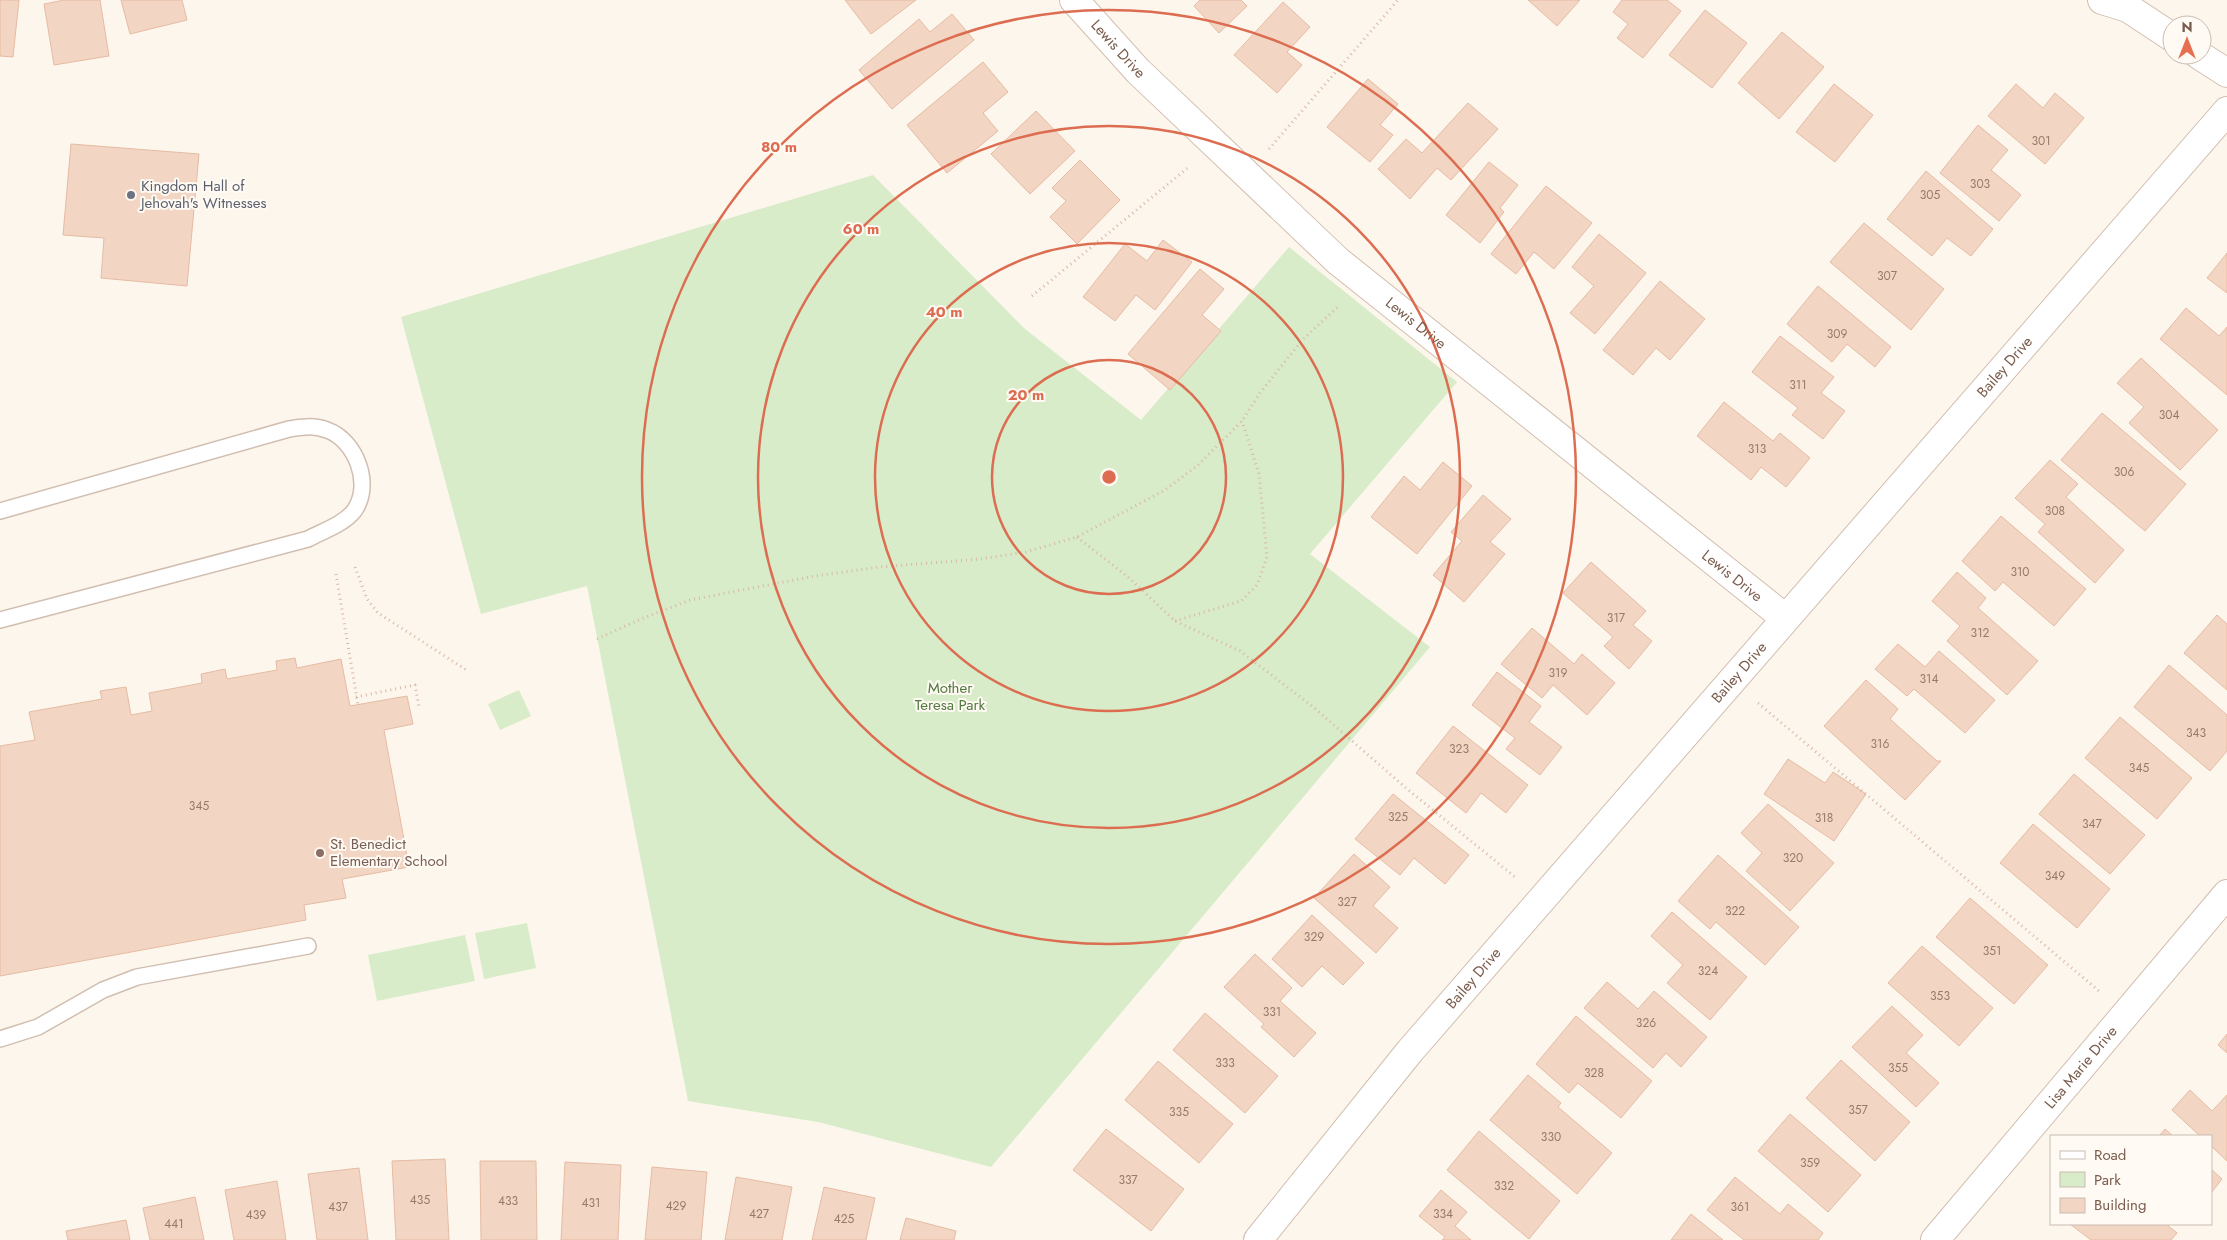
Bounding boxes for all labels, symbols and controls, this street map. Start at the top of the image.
street label: Lewis Drive [1086,15,1151,84]
north arrow [2162,15,2212,65]
text: N [2181,17,2193,37]
house number: 301 [2031,132,2051,150]
text: 80 m [761,136,797,158]
place label: Kingdom Hall of Jehovah's Witnesses [139,175,267,214]
house number: 303 [1970,175,1991,193]
house number: 305 [1920,186,1940,204]
marker: Kingdom Hall of Jehovah's Witnesses [125,189,137,201]
text: 60 m [843,218,879,240]
house number: 307 [1877,267,1898,285]
street label: Lewis Drive [1381,292,1451,354]
text: 40 m [925,301,963,323]
house number: 309 [1827,325,1847,343]
street label: Bailey Drive [1972,331,2038,402]
house number: 311 [1789,376,1807,394]
text: 20 m [1008,384,1044,406]
house number: 304 [2159,406,2179,424]
house number: 313 [1748,440,1767,458]
house number: 306 [2114,463,2134,481]
centre of rings [1100,468,1118,486]
house number: 308 [2045,502,2065,520]
street label: Lewis Drive [1697,545,1768,607]
house number: 310 [2010,563,2030,581]
house number: 317 [1607,609,1626,627]
house number: 312 [1971,624,1990,642]
street label: Bailey Drive [1706,637,1772,708]
house number: 319 [1549,664,1568,682]
house number: 314 [1920,670,1938,688]
park label: Mother Teresa Park [915,677,986,716]
house number: 343 [2186,724,2206,742]
house number: 316 [1871,735,1890,753]
house number: 323 [1449,740,1469,758]
house number: 345 [2129,759,2149,777]
house number: 345 [189,797,209,815]
house number: 325 [1388,808,1408,826]
house number: 318 [1815,809,1833,827]
house number: 347 [2082,815,2103,833]
place label: St. Benedict Elementary School [330,833,447,872]
marker: St. Benedict Elementary School [314,847,326,859]
house number: 320 [1783,849,1803,867]
house number: 349 [2045,867,2065,885]
house number: 327 [1337,893,1358,911]
house number: 322 [1725,902,1745,920]
house number: 329 [1304,928,1324,946]
street label: Bailey Drive [1440,942,1506,1014]
house number: 351 [1983,942,2001,960]
house number: 324 [1698,962,1718,980]
house number: 353 [1930,987,1950,1005]
house number: 331 [1263,1003,1281,1021]
house number: 326 [1636,1014,1656,1032]
street label: Lisa Marie Drive [2039,1021,2122,1114]
house number: 333 [1215,1054,1235,1072]
house number: 355 [1888,1059,1908,1077]
house number: 328 [1584,1064,1604,1082]
house number: 357 [1848,1101,1869,1119]
house number: 335 [1169,1103,1189,1121]
house number: 330 [1541,1128,1561,1146]
legend [2050,1135,2212,1225]
text: Road [2094,1144,2126,1166]
house number: 359 [1800,1154,1820,1172]
text: Park [2094,1169,2121,1191]
house number: 337 [1118,1171,1138,1189]
house number: 332 [1494,1177,1514,1195]
house number: 435 [410,1191,430,1209]
house number: 433 [498,1192,518,1210]
house number: 431 [582,1194,600,1212]
text: Building [2094,1194,2146,1216]
house number: 429 [666,1197,686,1215]
house number: 437 [328,1198,349,1216]
house number: 361 [1731,1198,1749,1216]
house number: 427 [749,1205,770,1223]
house number: 334 [1433,1205,1453,1223]
house number: 439 [246,1206,266,1224]
house number: 425 [834,1210,855,1228]
house number: 441 [164,1215,184,1233]

